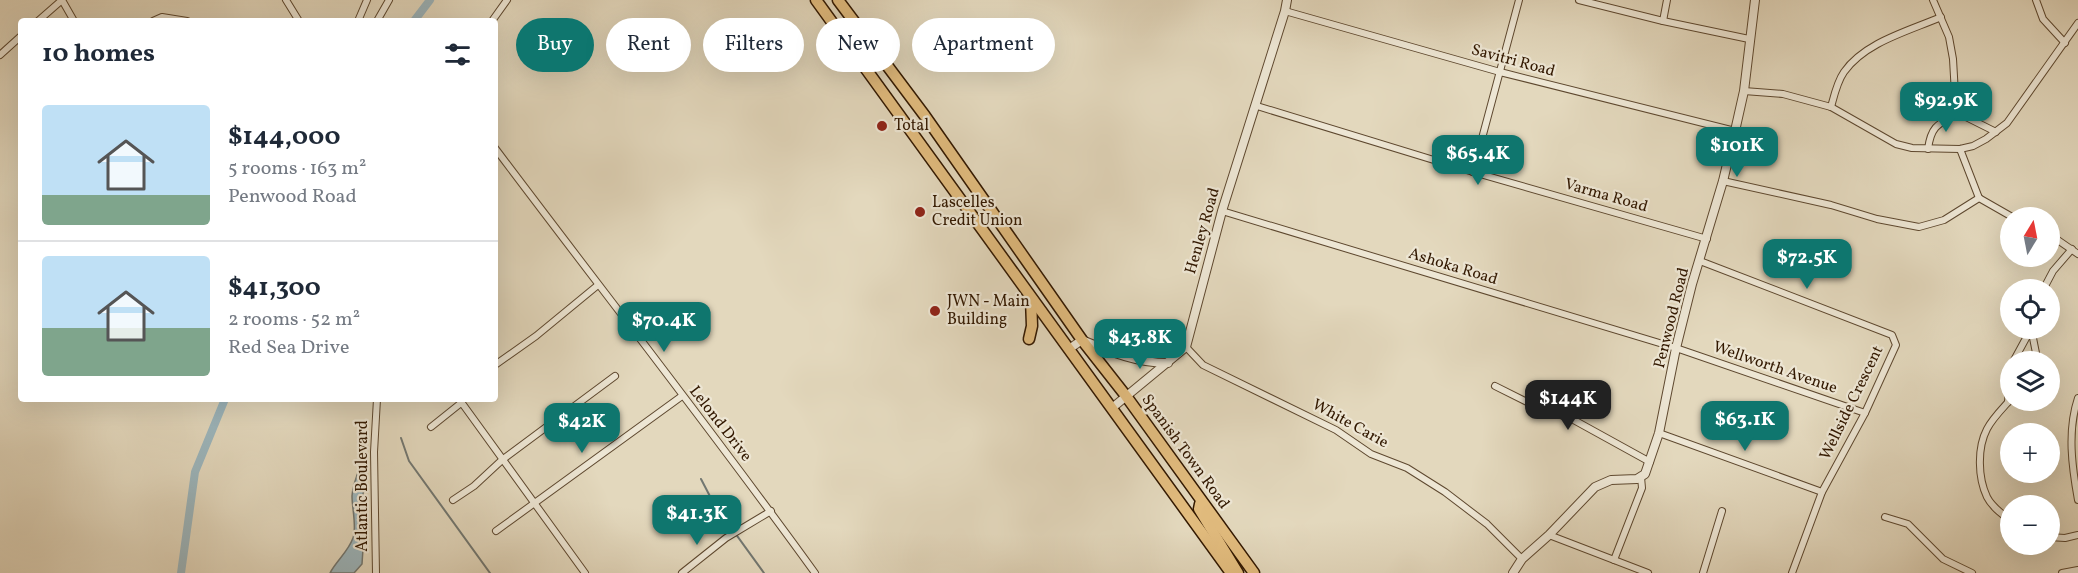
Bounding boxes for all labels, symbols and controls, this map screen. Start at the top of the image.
chip: Buy [516,18,594,72]
chip: Rent [606,18,691,72]
chip: Filters [703,18,804,72]
chip: New [816,18,900,72]
chip: Apartment [912,18,1055,72]
text: 10 homes [42,36,155,72]
icon: filters [441,38,474,71]
street label: Savitri Road [1469,39,1557,83]
pin: $92.9K [1897,82,1995,133]
text: $92.9K [1914,87,1978,115]
place label: Total [894,115,929,137]
text: $144,000 [228,119,341,155]
marker: Total [875,119,889,133]
pin: $101K [1695,127,1779,178]
icon: home [90,129,162,201]
text: $101K [1710,132,1764,160]
pin: $65.4K [1429,135,1527,186]
text: $65.4K [1446,140,1510,168]
text: 5 rooms · 163 m² [228,155,366,183]
street label: Varma Road [1562,174,1650,218]
text: Penwood Road [228,183,357,211]
street label: Henley Road [1180,185,1226,277]
place label: Lascelles Credit Union [932,192,1023,232]
marker: Lascelles Credit Union [913,205,927,219]
north arrow [2000,207,2060,267]
map controls [2000,207,2060,555]
pin: $72.5K [1758,239,1856,290]
street label: Ashoka Road [1406,243,1500,291]
text: $72.5K [1777,244,1837,272]
street label: Penwood Road [1649,265,1695,371]
text: $41,300 [228,270,321,306]
button: locate [2000,279,2060,339]
icon: home [90,280,162,352]
place label: JWN - Main Building [947,291,1030,331]
pin: $70.4K [615,302,713,353]
marker: JWN - Main Building [928,304,942,318]
text: 2 rooms · 52 m² [228,306,360,334]
text: $70.4K [632,307,696,335]
pin: $43.8K [1091,319,1189,370]
text: $43.8K [1108,324,1172,352]
text: Red Sea Drive [228,334,349,362]
street label: Wellworth Avenue [1710,336,1840,400]
street label: Wellside Crescent [1815,342,1889,464]
button: layers [2000,351,2060,411]
pin: $144K [1526,380,1610,431]
street label: Lelond Drive [683,381,757,467]
text: $144K [1539,385,1597,413]
street label: Spanish Town Road [1136,390,1234,514]
street label: White Carie [1308,394,1392,454]
pin: $63.1K [1696,401,1794,452]
pin: $42K [546,403,618,454]
text: $63.1K [1715,406,1775,434]
text: $42K [558,408,606,436]
street label: Atlantic Boulevard [352,420,374,552]
button: + [2000,423,2060,483]
pin: $41.3K [648,495,746,546]
button: − [2000,495,2060,555]
text: $41.3K [666,500,728,528]

